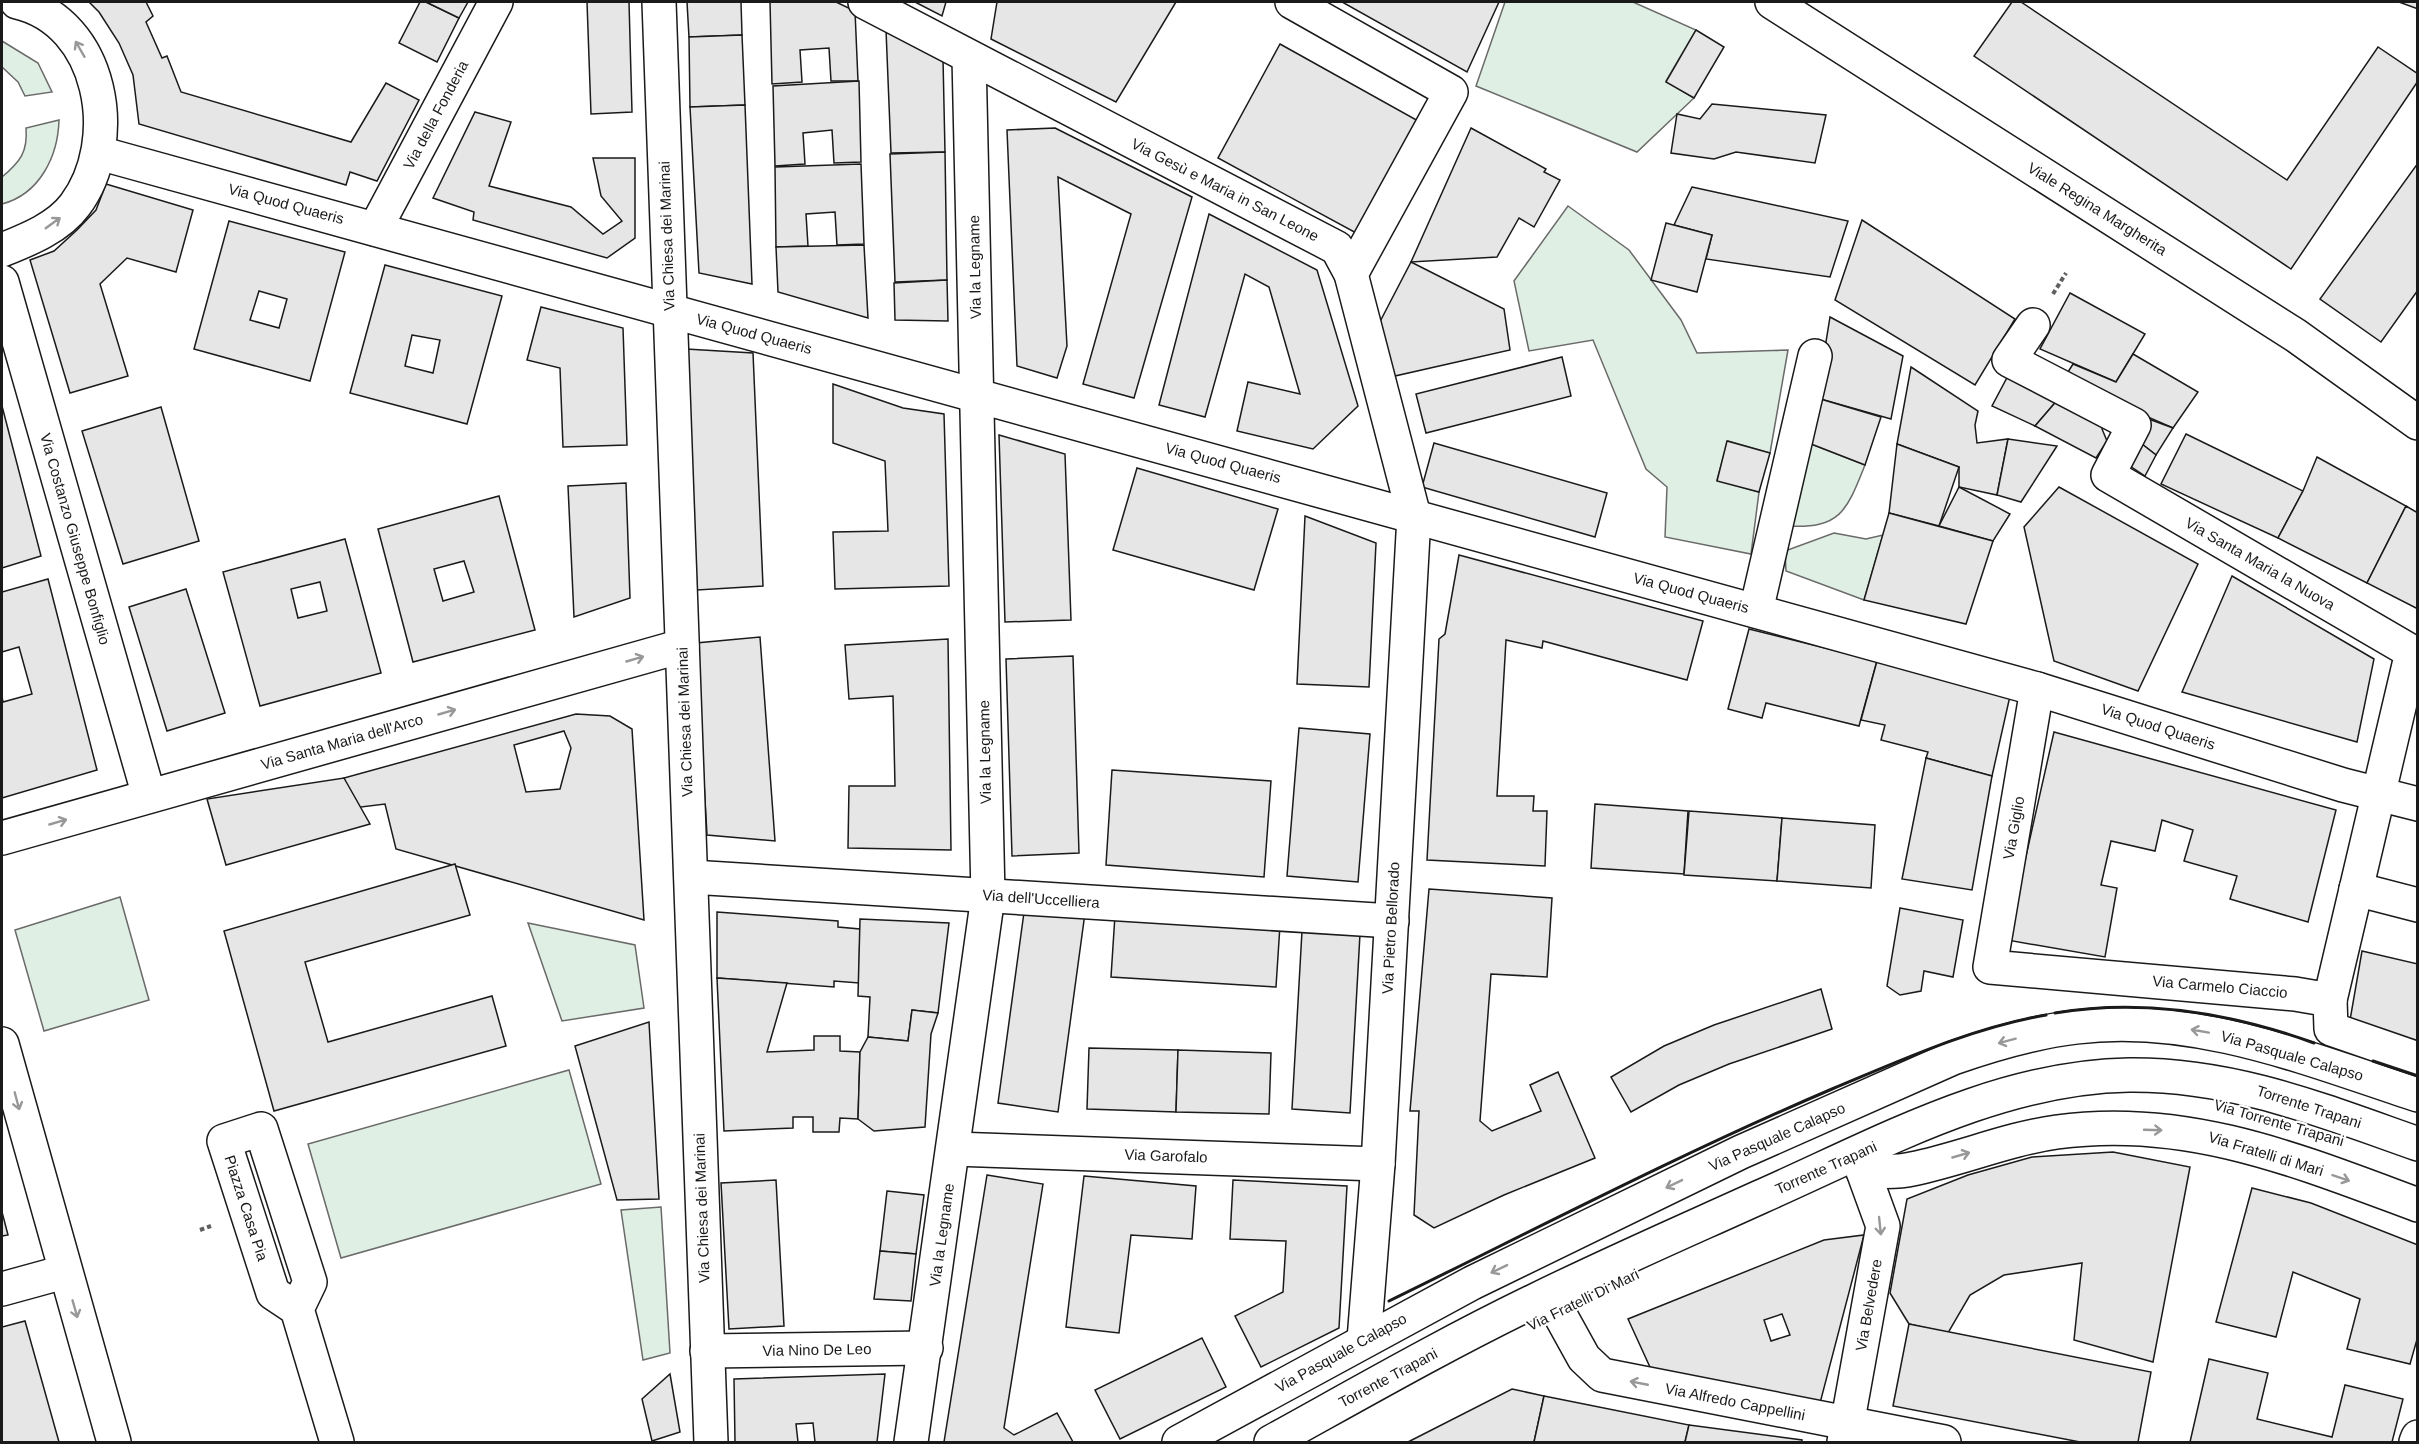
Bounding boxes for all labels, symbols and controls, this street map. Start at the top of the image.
one-way arrow [74,40,85,58]
street label: Via della Fonderia [400,57,472,172]
street label: Via Gesù e Maria in San Leone [1129,135,1322,244]
street label: Viale Regina Margherita [2025,159,2170,259]
street label: Via Chiesa dei Marinai [655,161,678,311]
street label: Via Quod Quaeris [226,180,346,227]
street label: Via la Legname [965,215,984,319]
one-way arrow [45,217,61,230]
street label: Via Quod Quaeris [694,310,814,357]
street label: Via Costanzo Giuseppe Bonfiglio [37,431,114,646]
street label: Via Quod Quaeris [1163,439,1283,486]
street label: Via Santa Maria la Nuova [2182,514,2339,614]
street label: Via Quod Quaeris [1631,569,1751,616]
street label: Via Chiesa dei Marinai [673,647,696,797]
one-way arrow [625,653,644,664]
street label: Via la Legname [975,700,994,804]
street label: Via Quod Quaeris [2099,700,2217,753]
one-way arrow [438,706,457,717]
street label: Via Santa Maria dell'Arco [259,710,425,773]
street label: Via Giglio [2000,795,2027,861]
one-way arrow [48,816,67,827]
street label: Via Pietro Bellorado [1379,861,1402,994]
street label: Via dell'Uccelliera [982,886,1101,911]
street label: Via Carmelo Ciaccio [2152,972,2288,1001]
one-way arrow [2191,1026,2211,1037]
street label: Via Pasquale Calapso [2219,1027,2365,1084]
one-way arrow [1998,1036,2017,1048]
street label: Torrente Trapani [2255,1082,2364,1131]
one-way arrow [12,1091,23,1110]
street label: Via Torrente Trapani [2212,1096,2346,1149]
street label: Via Pasquale Calapso [1706,1099,1848,1174]
one-way arrow [2142,1124,2162,1136]
street label: Via Fratelli di Mari [2206,1128,2326,1179]
street label: Via Chiesa dei Marinai [690,1133,713,1283]
street label: Torrente Trapani [1772,1138,1879,1198]
street label: Via Garofalo [1124,1146,1208,1165]
one-way arrow [1951,1149,1970,1160]
street label: Piazza Casa Pia [221,1153,272,1263]
one-way arrow [2331,1173,2350,1184]
one-way arrow [1666,1179,1684,1191]
street label: Via la Legname [926,1182,957,1288]
one-way arrow [1875,1216,1886,1235]
street label: Via Belvedere [1852,1258,1885,1352]
one-way arrow [1490,1264,1508,1276]
street label: Via Fratelli Di Mari [1524,1265,1641,1334]
one-way arrow [70,1299,81,1318]
street label: Via Pasquale Calapso [1272,1309,1409,1396]
street label: Via Nino De Leo [762,1340,872,1359]
street label: Torrente Trapani [1336,1344,1440,1411]
one-way arrow [1630,1377,1650,1388]
street label: Via Alfredo Cappellini [1664,1380,1807,1423]

